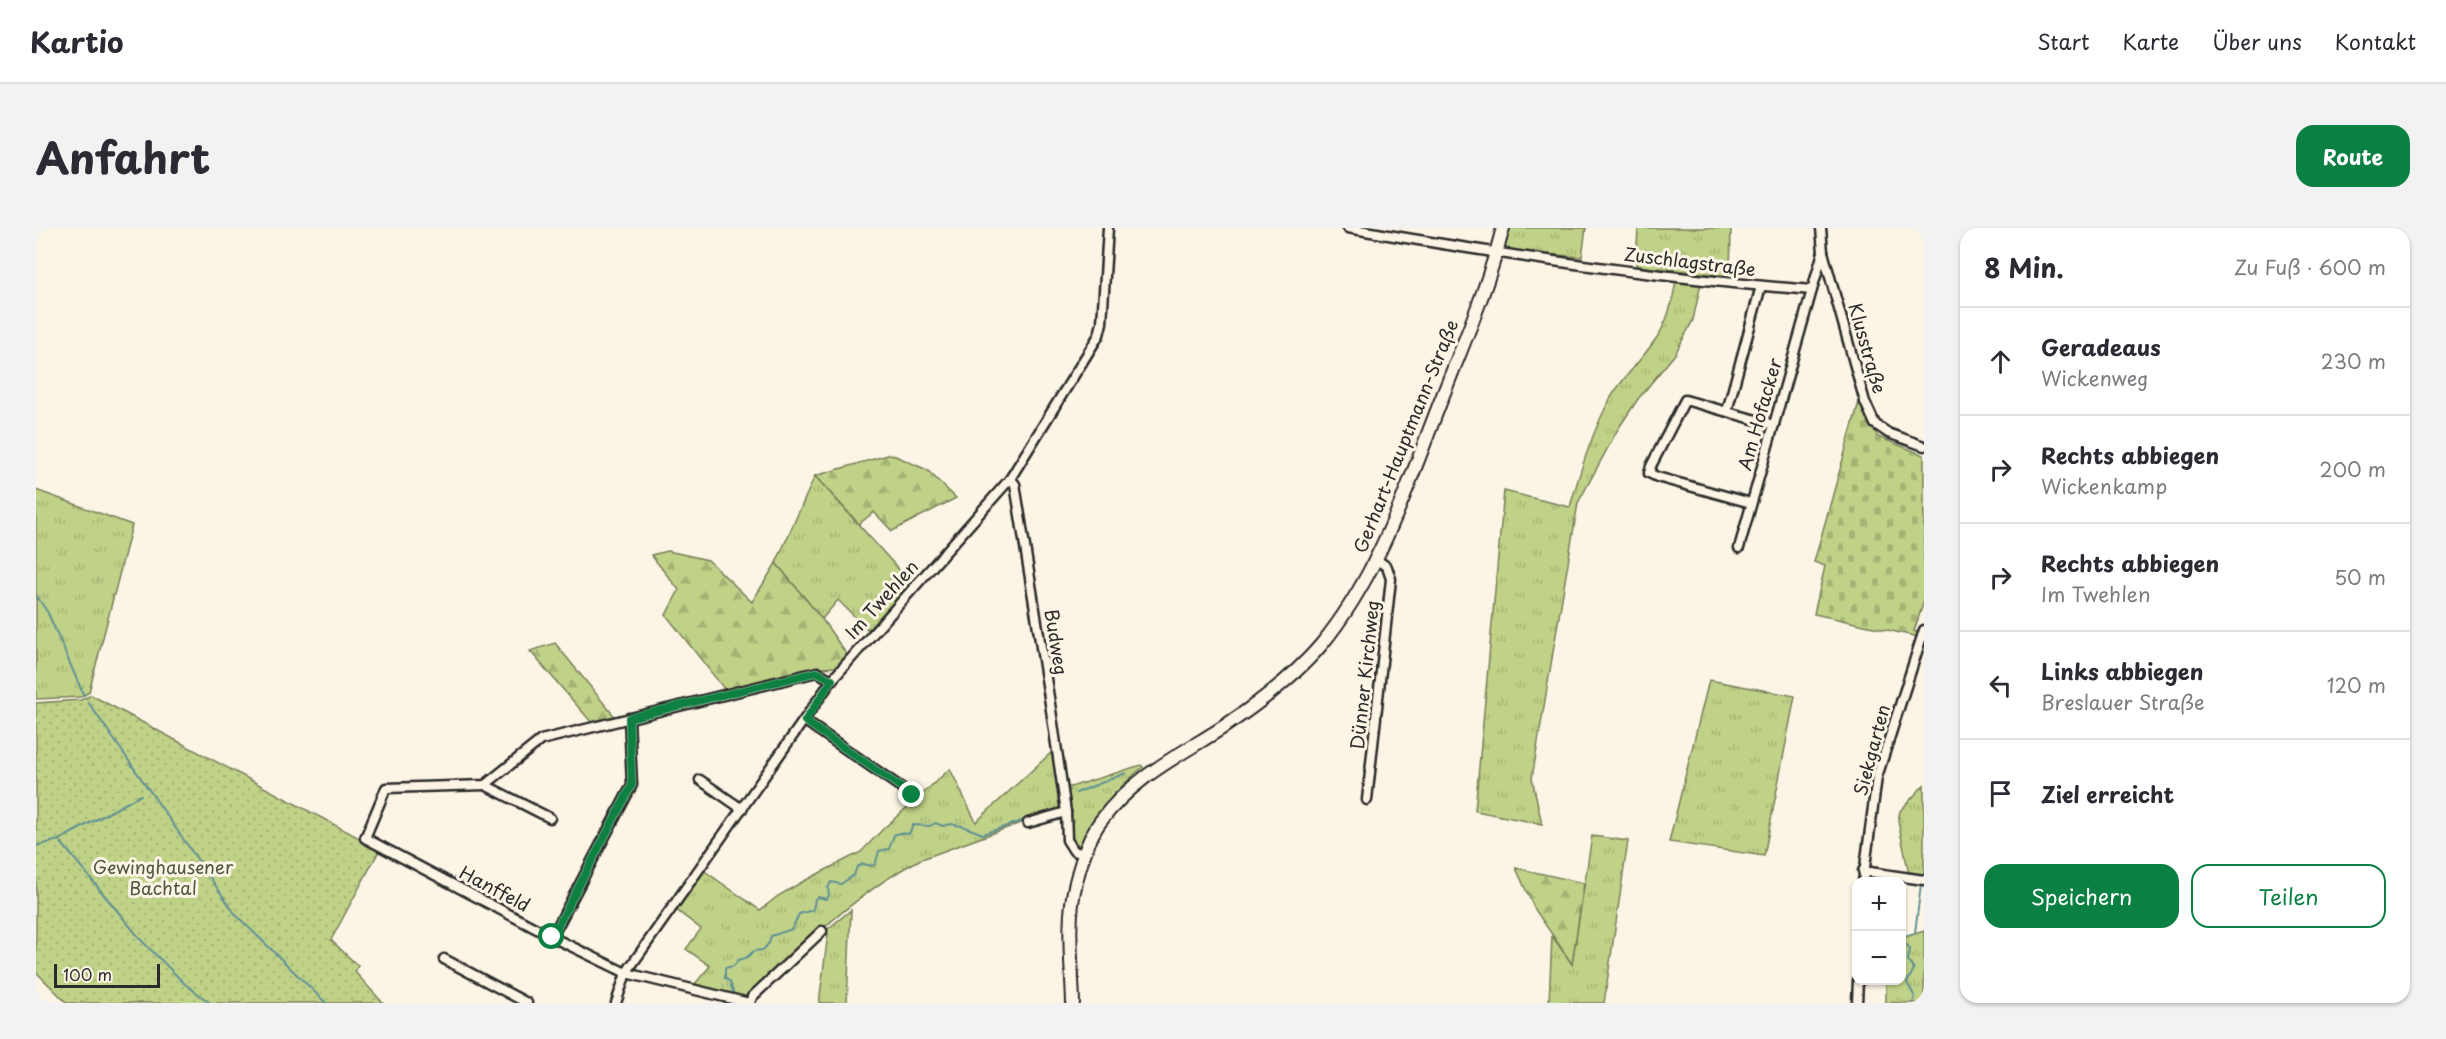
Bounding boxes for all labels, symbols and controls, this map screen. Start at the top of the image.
text: Kartio [30,20,124,63]
text: Start [2037,25,2089,57]
text: Karte [2122,25,2179,57]
text: Über uns [2212,25,2302,57]
text: Kontakt [2335,25,2416,57]
text: Anfahrt [36,125,210,188]
button: Route [2296,125,2410,187]
street label: Zuschlagstraße [1623,240,1757,282]
text: 8 Min. [1984,248,2064,287]
text: Zu Fuß · 600 m [2234,252,2386,282]
street label: Klusstraße [1842,300,1894,396]
street label: Gerhart-Hauptmann-Straße [1346,315,1464,557]
text: Geradeaus [2041,330,2161,363]
icon: ahead [1984,345,2017,378]
text: 230 m [2321,346,2386,376]
street label: Am Hofacker [1730,355,1788,473]
text: Wickenweg [2041,363,2149,393]
text: Rechts abbiegen [2041,438,2219,471]
icon: right [1984,453,2017,486]
text: 200 m [2319,454,2386,484]
text: Wickenkamp [2041,471,2167,501]
text: Rechts abbiegen [2041,546,2219,579]
street label: Im Twehlen [838,553,924,645]
icon: right [1984,561,2017,594]
text: 50 m [2334,562,2386,592]
text: Im Twehlen [2041,579,2150,609]
street label: Dünner Kirchweg [1343,599,1385,751]
street label: Budweg [1038,607,1076,677]
text: Links abbiegen [2041,654,2203,687]
icon: left [1984,669,2017,702]
text: 120 m [2327,670,2386,700]
text: Breslauer Straße [2041,687,2205,717]
street label: Siekgarten [1846,701,1896,799]
icon: arrive [1984,777,2017,810]
text: Ziel erreicht [2041,777,2174,810]
route end [898,781,924,807]
park label: Gewinghausener Bachtal [93,853,234,901]
street label: Hanffeld [455,858,535,918]
button: Speichern [1984,864,2179,928]
button: Teilen [2191,864,2386,928]
map controls [1852,877,1906,985]
button: + [1852,877,1906,931]
route start [538,923,564,949]
button: − [1852,931,1906,985]
scale bar [54,961,160,988]
text: 100 m [63,962,112,986]

